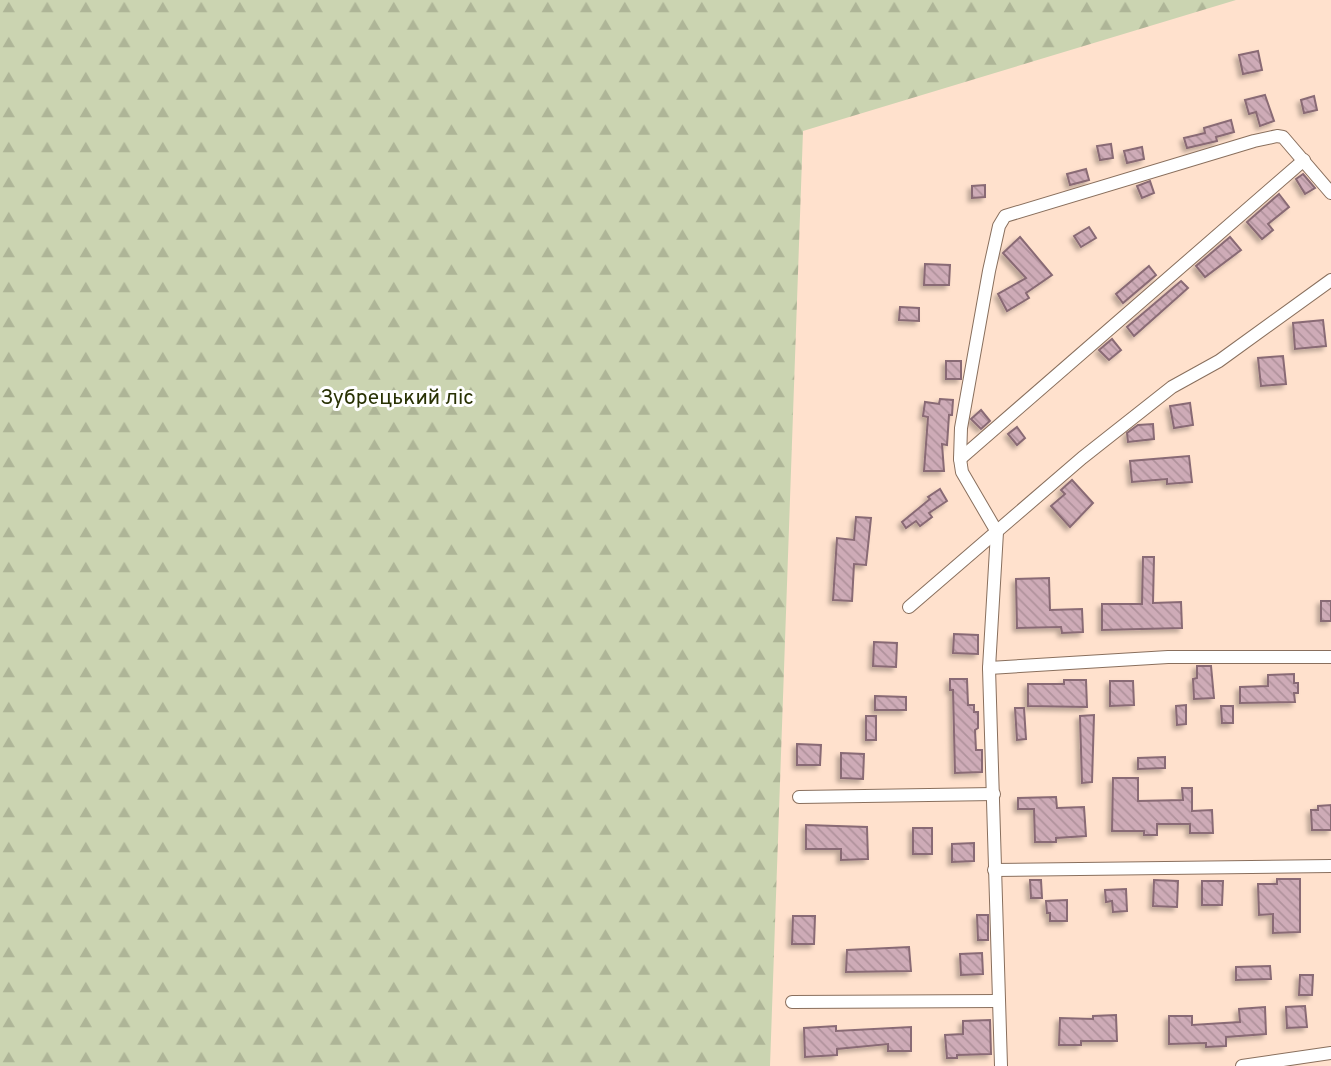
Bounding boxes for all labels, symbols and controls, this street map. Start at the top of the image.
park label: Зубрецький ліс [320,385,474,412]

